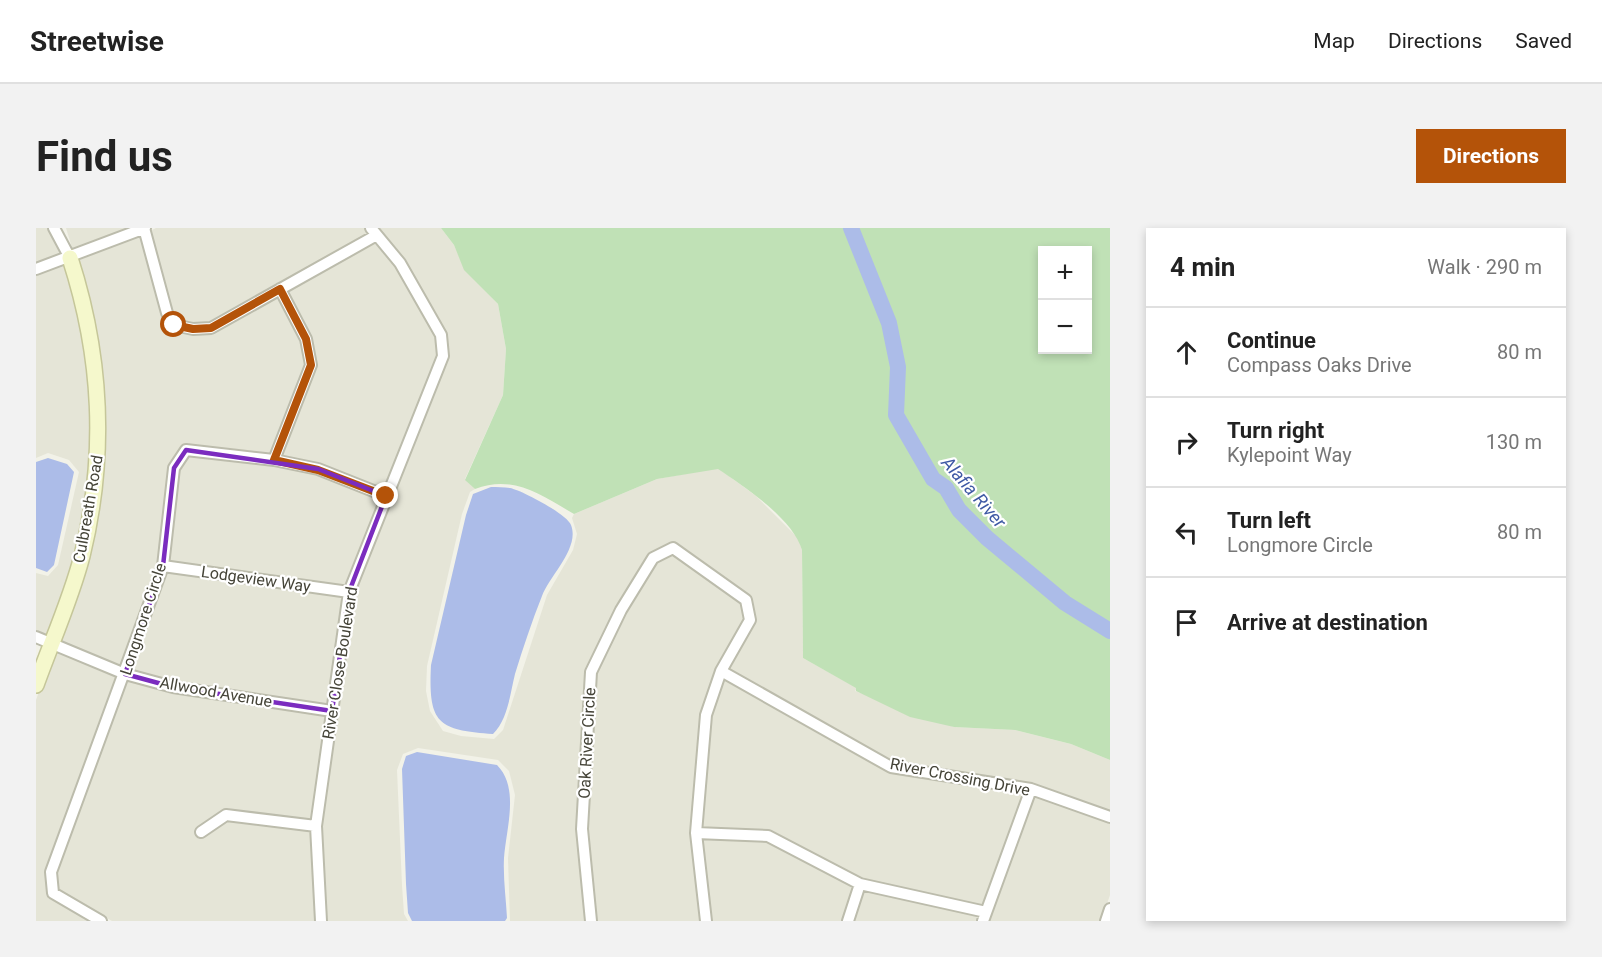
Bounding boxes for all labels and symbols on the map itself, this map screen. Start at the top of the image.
route start [160,311,186,337]
water label: Alafia River [937,451,1011,533]
street label: Culbreath Road [69,454,107,564]
route end [372,482,398,508]
street label: Longmore Circle [116,561,170,677]
street label: Lodgeview Way [200,562,312,596]
street label: River Close Boulevard [319,585,361,741]
street label: Allwood Avenue [158,673,274,711]
street label: Oak River Circle [575,687,599,799]
street label: River Crossing Drive [888,754,1032,800]

